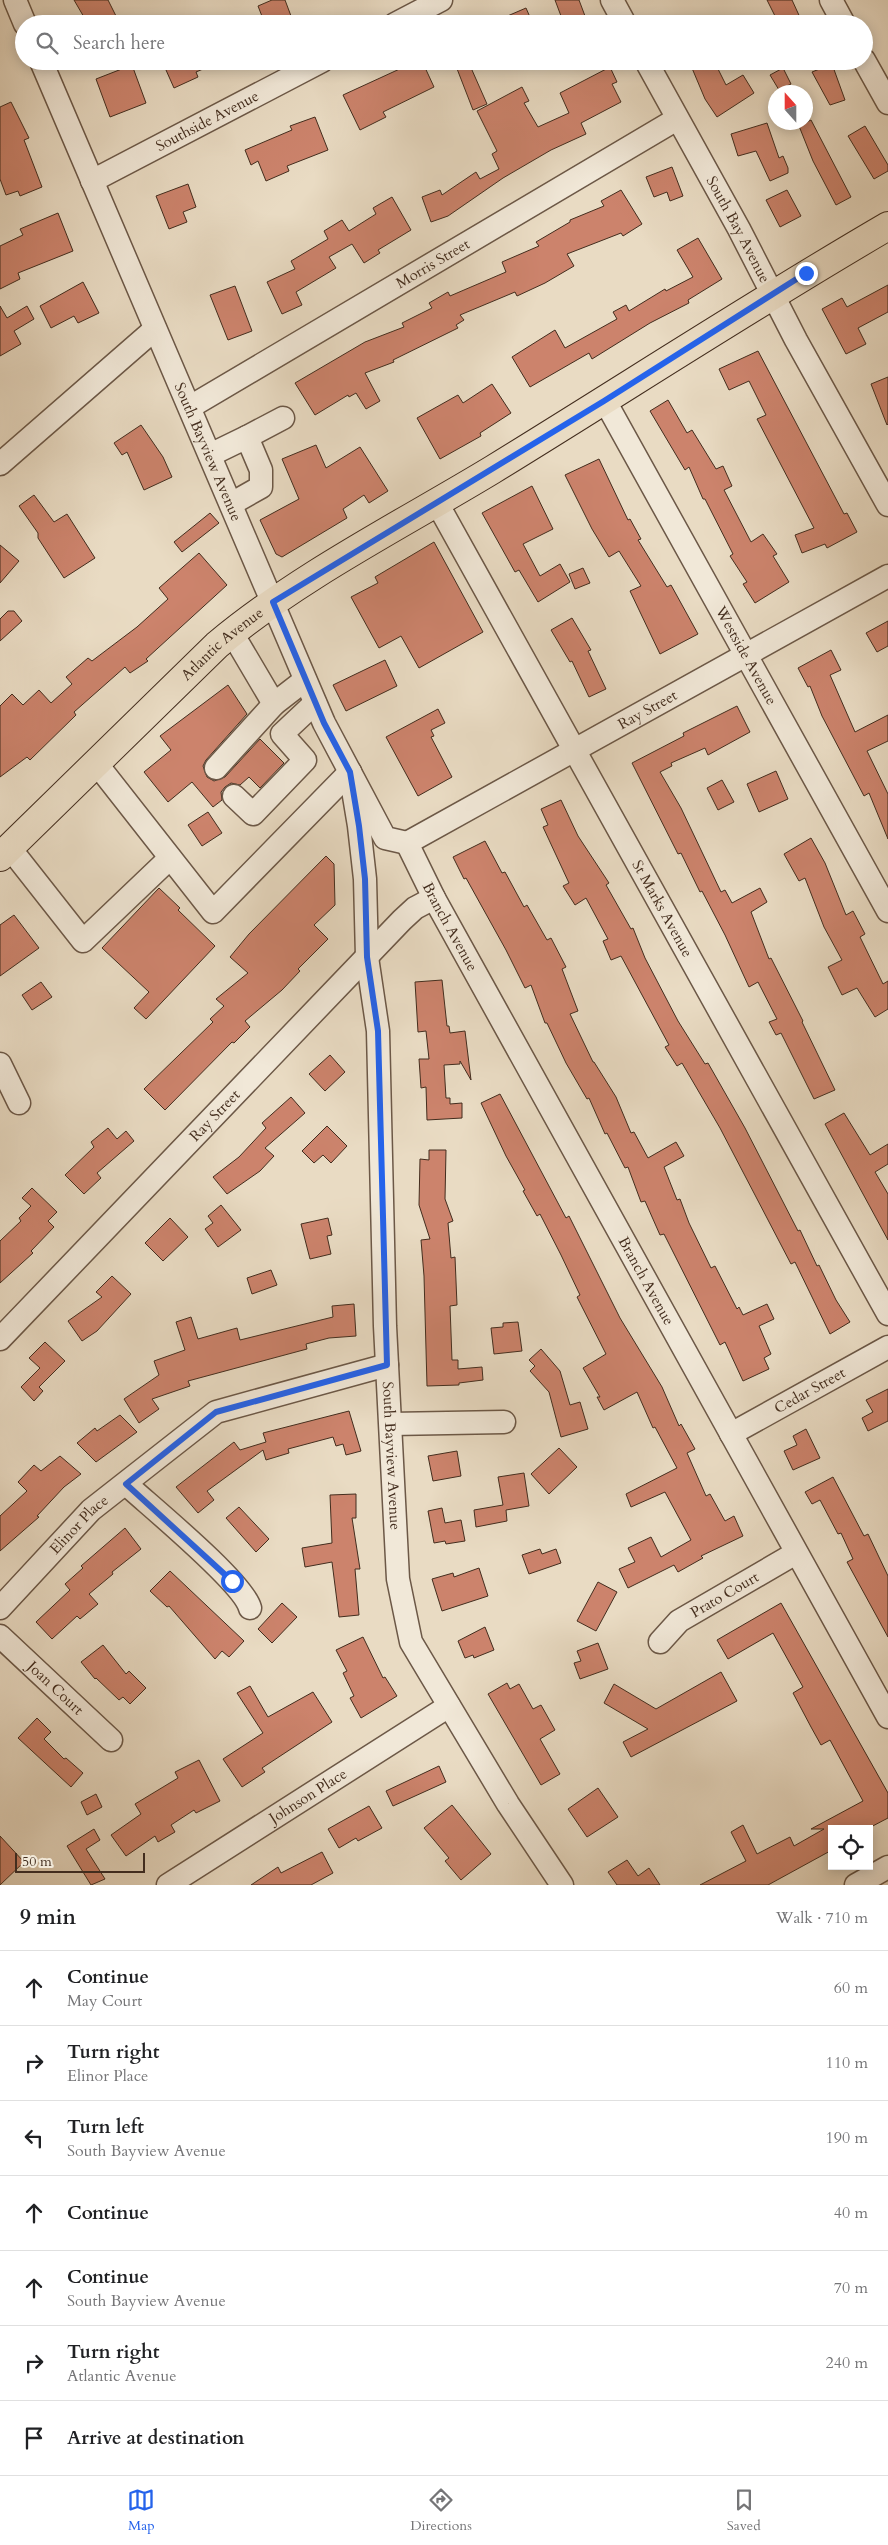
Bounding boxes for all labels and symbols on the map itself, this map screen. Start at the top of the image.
north arrow [768,85,813,130]
street label: Southside Avenue [152,86,262,156]
street label: South Bay Avenue [702,172,775,286]
street label: Morris Street [392,234,474,293]
route end [795,262,818,285]
street label: South Bayview Avenue [170,379,247,524]
street label: Westside Avenue [710,602,782,709]
street label: Atlantic Avenue [177,603,267,685]
street label: Ray Street [614,685,681,734]
street label: St Marks Avenue [627,856,698,961]
street label: Branch Avenue [418,879,483,975]
street label: Ray Street [185,1085,245,1146]
street label: Branch Avenue [614,1233,679,1329]
street label: Cedar Street [771,1363,849,1418]
street label: South Bayview Avenue [378,1381,405,1531]
street label: Elinor Place [45,1490,113,1558]
street label: Prato Court [687,1567,763,1622]
route start [221,1570,244,1593]
street label: Joan Court [22,1655,88,1719]
street label: Johnson Place [264,1764,351,1829]
scale bar [15,1850,145,1873]

